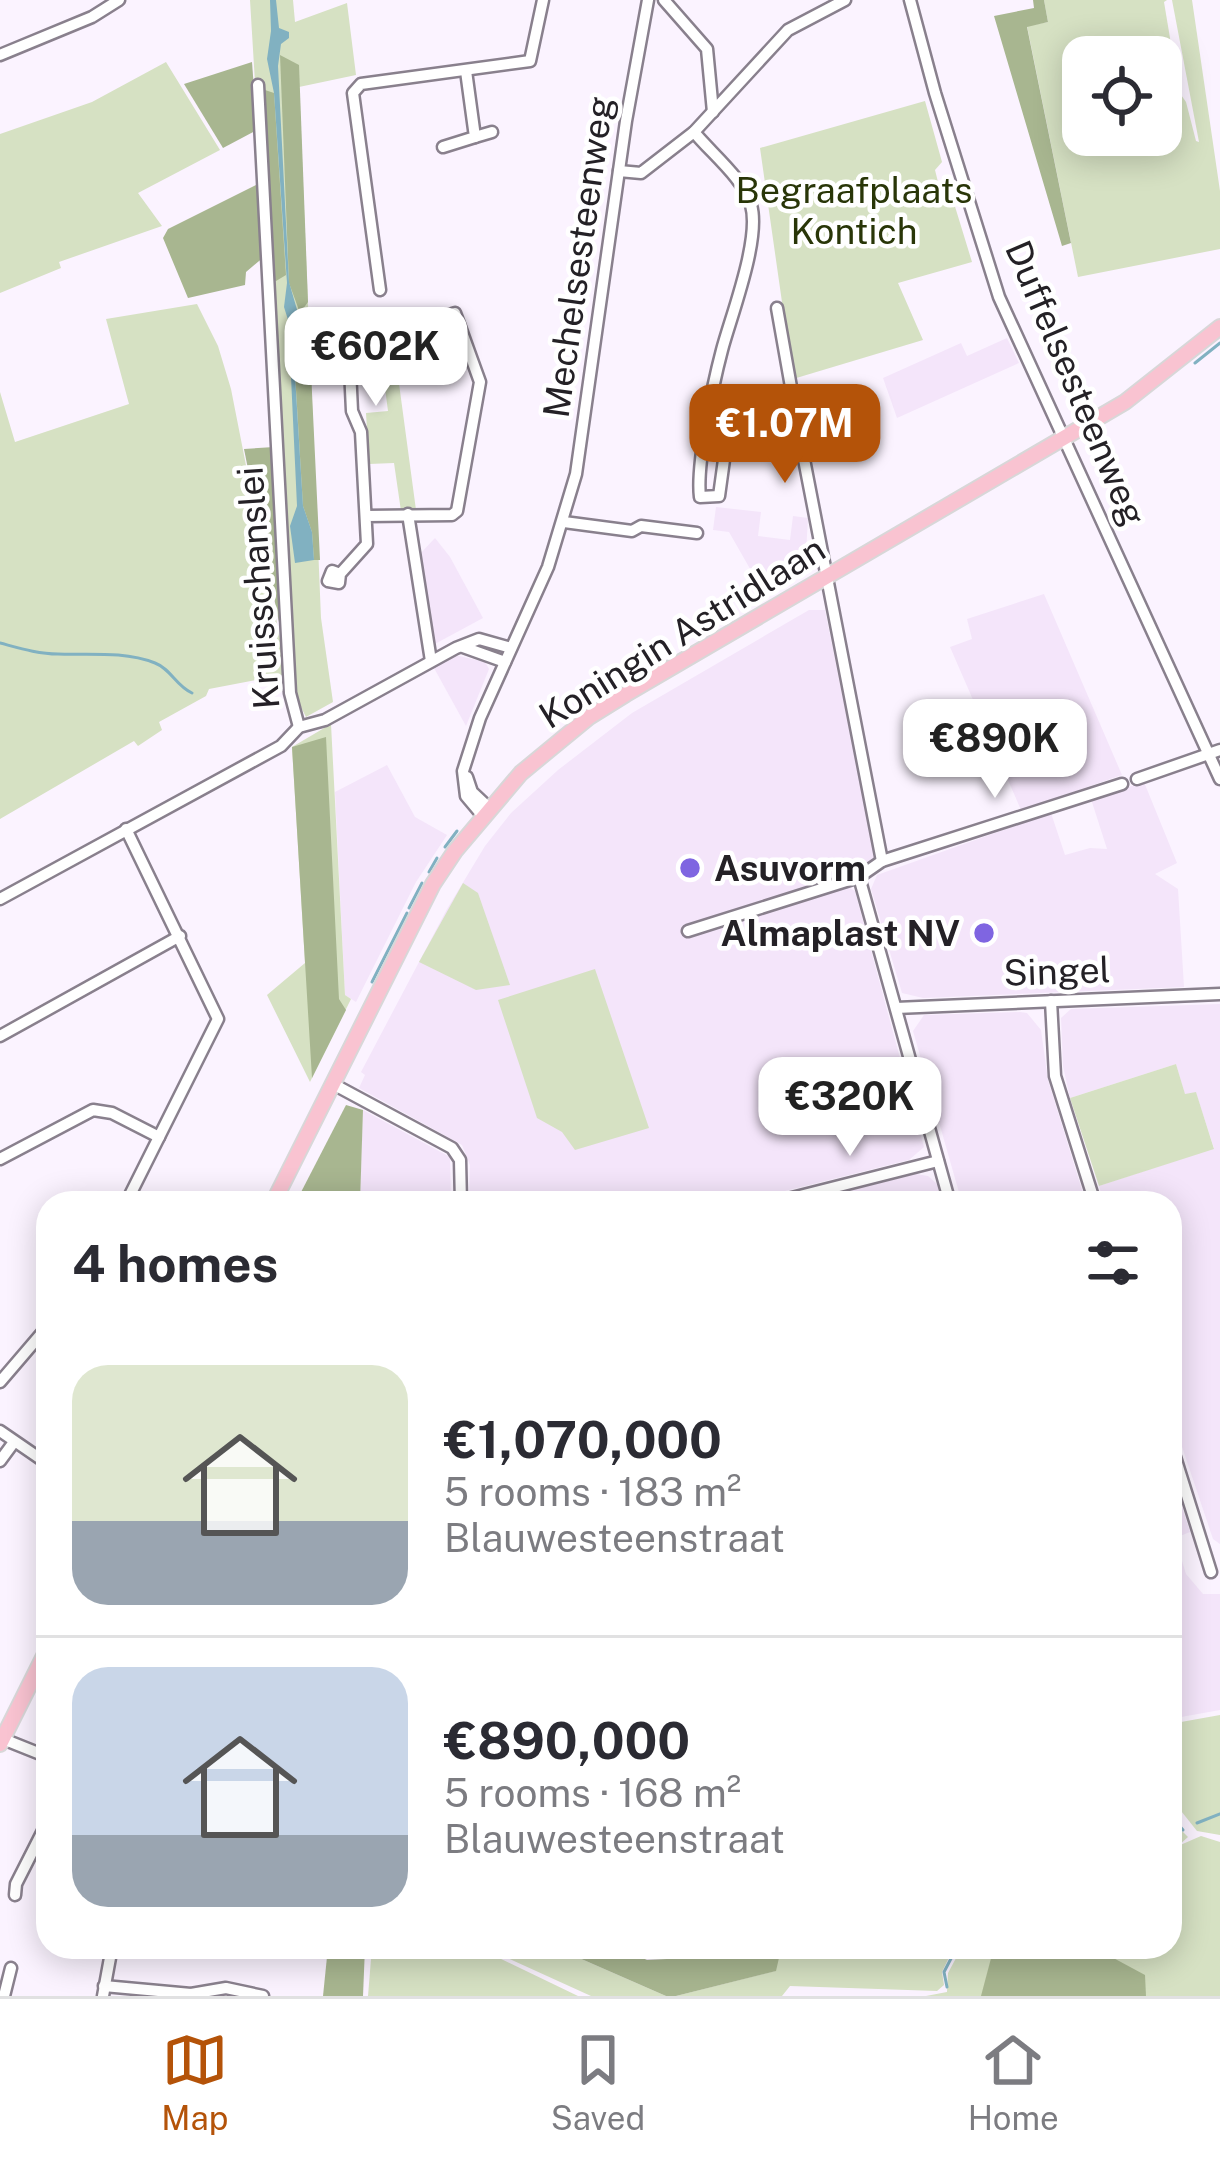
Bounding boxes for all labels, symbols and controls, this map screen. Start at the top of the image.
map controls [1062,36,1182,156]
button: locate [1062,36,1182,156]
street label: Mechelsesteenweg [535,94,621,420]
park label: Begraafplaats Kontich [735,169,973,252]
street label: Duffelsesteenweg [997,234,1155,532]
pin: €602K [292,307,460,409]
text: €602K [312,323,440,369]
pin: €1.07M [687,384,883,486]
text: €1.07M [716,400,854,446]
street label: Kruisschanslei [229,465,287,711]
street label: Koningin Astridlaan [532,527,832,737]
pin: €890K [911,699,1079,801]
text: €890K [930,715,1060,761]
place label: Asuvorm [714,847,866,889]
marker: Asuvorm [677,855,703,881]
place label: Almaplast NV [720,912,960,954]
marker: Almaplast NV [971,920,997,946]
street label: Singel [1003,948,1111,994]
pin: €320K [766,1057,934,1159]
text: €320K [785,1073,915,1119]
icon: filters [1080,1230,1146,1296]
text: 4 homes [72,1234,278,1293]
text: €1,070,000 [444,1410,722,1469]
icon: home [168,1413,312,1557]
text: 5 rooms · 183 m² [444,1469,741,1515]
text: Blauwesteenstraat [444,1515,785,1561]
text: €890,000 [444,1711,690,1770]
icon: home [168,1715,312,1859]
text: 5 rooms · 168 m² [444,1770,741,1816]
text: Blauwesteenstraat [444,1816,785,1862]
tab: Map [161,2027,228,2137]
tab: Saved [551,2027,645,2137]
tab: Home [968,2027,1059,2137]

